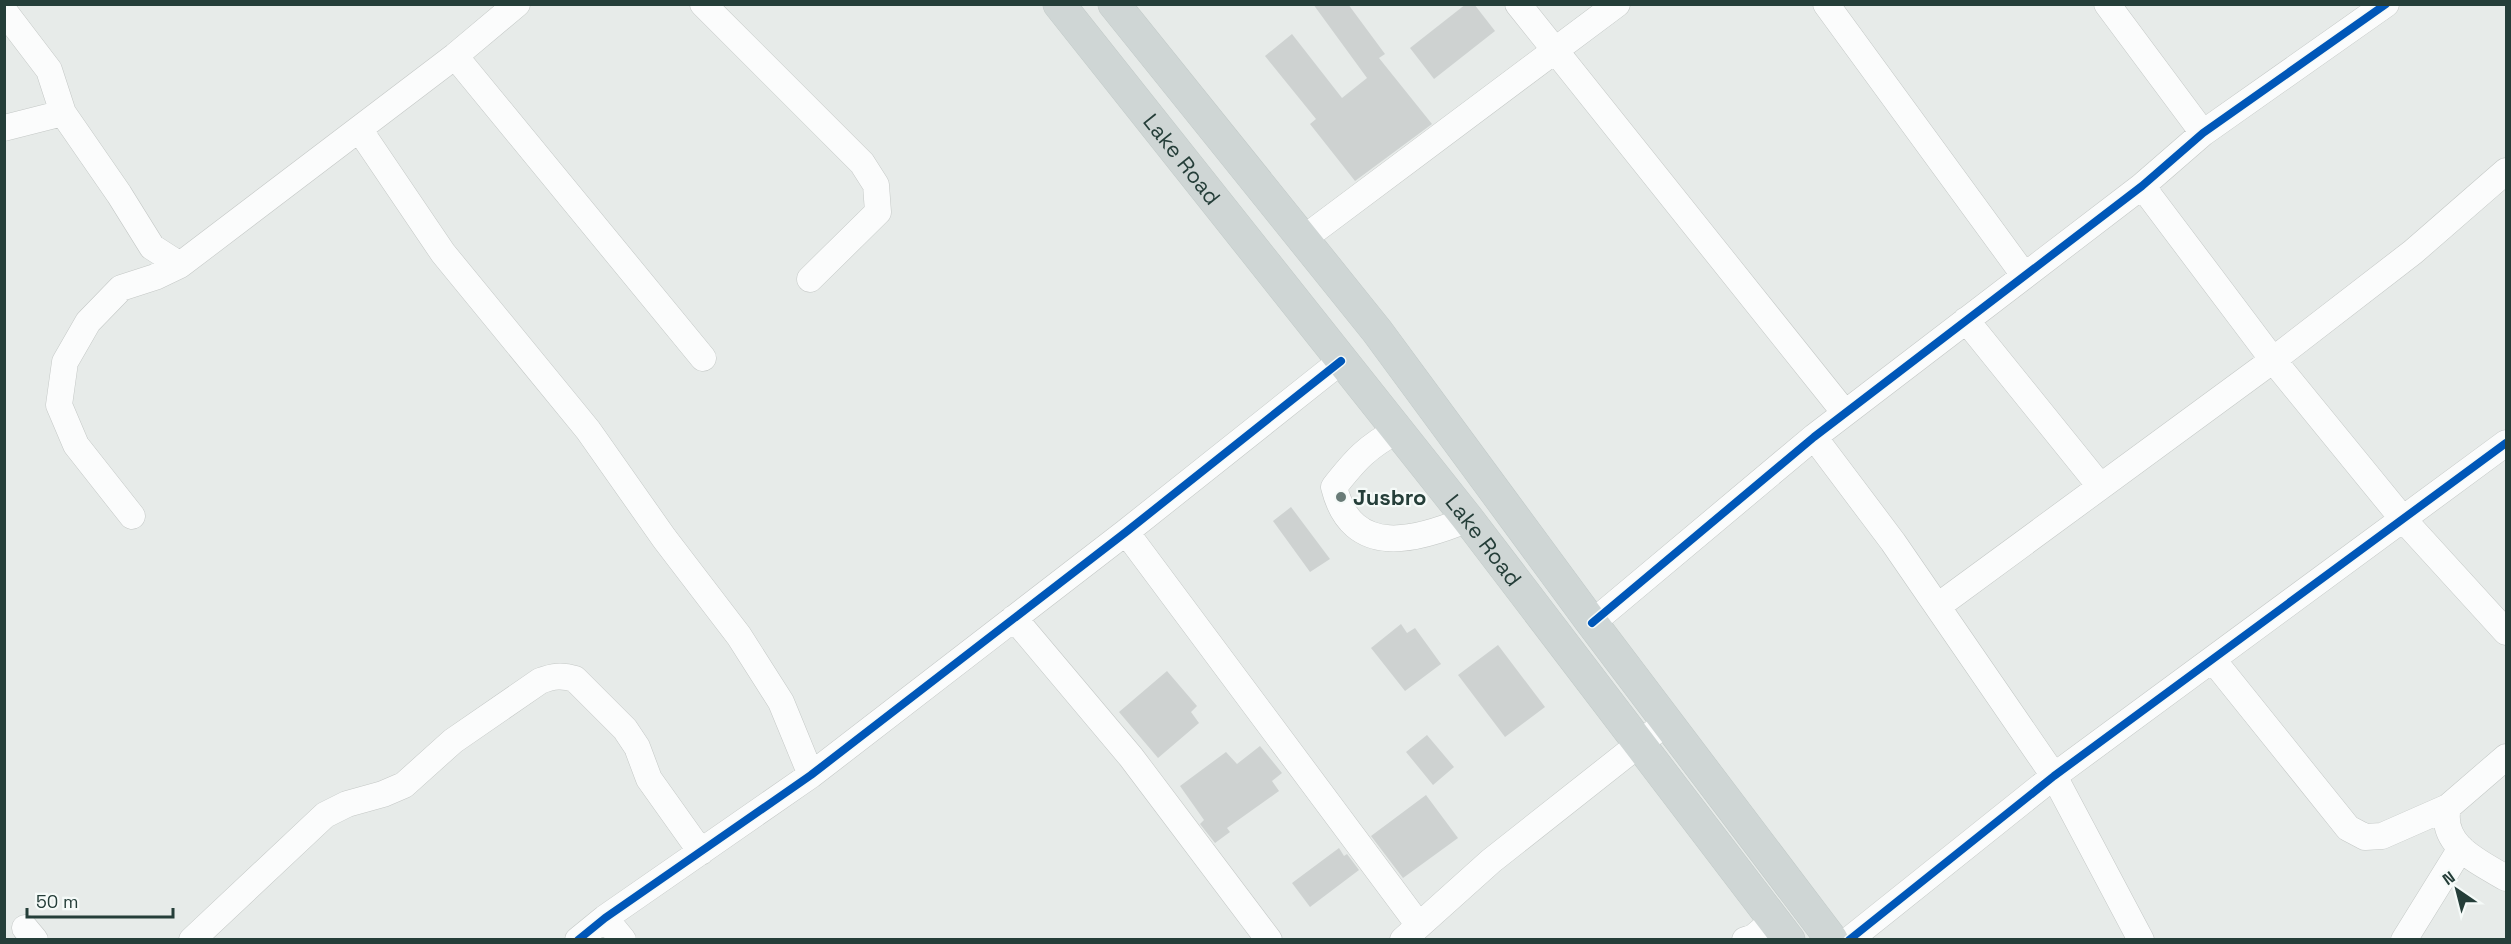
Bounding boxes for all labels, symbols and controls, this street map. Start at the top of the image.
street label: Lake Road [1137,108,1227,210]
place label: Jusbro [1353,483,1427,511]
street label: Lake Road [1440,488,1528,592]
marker: Jusbro [1334,490,1348,504]
north arrow [2427,860,2487,920]
text: N [2438,866,2459,890]
scale bar [27,881,172,919]
text: 50 m [36,890,78,913]

